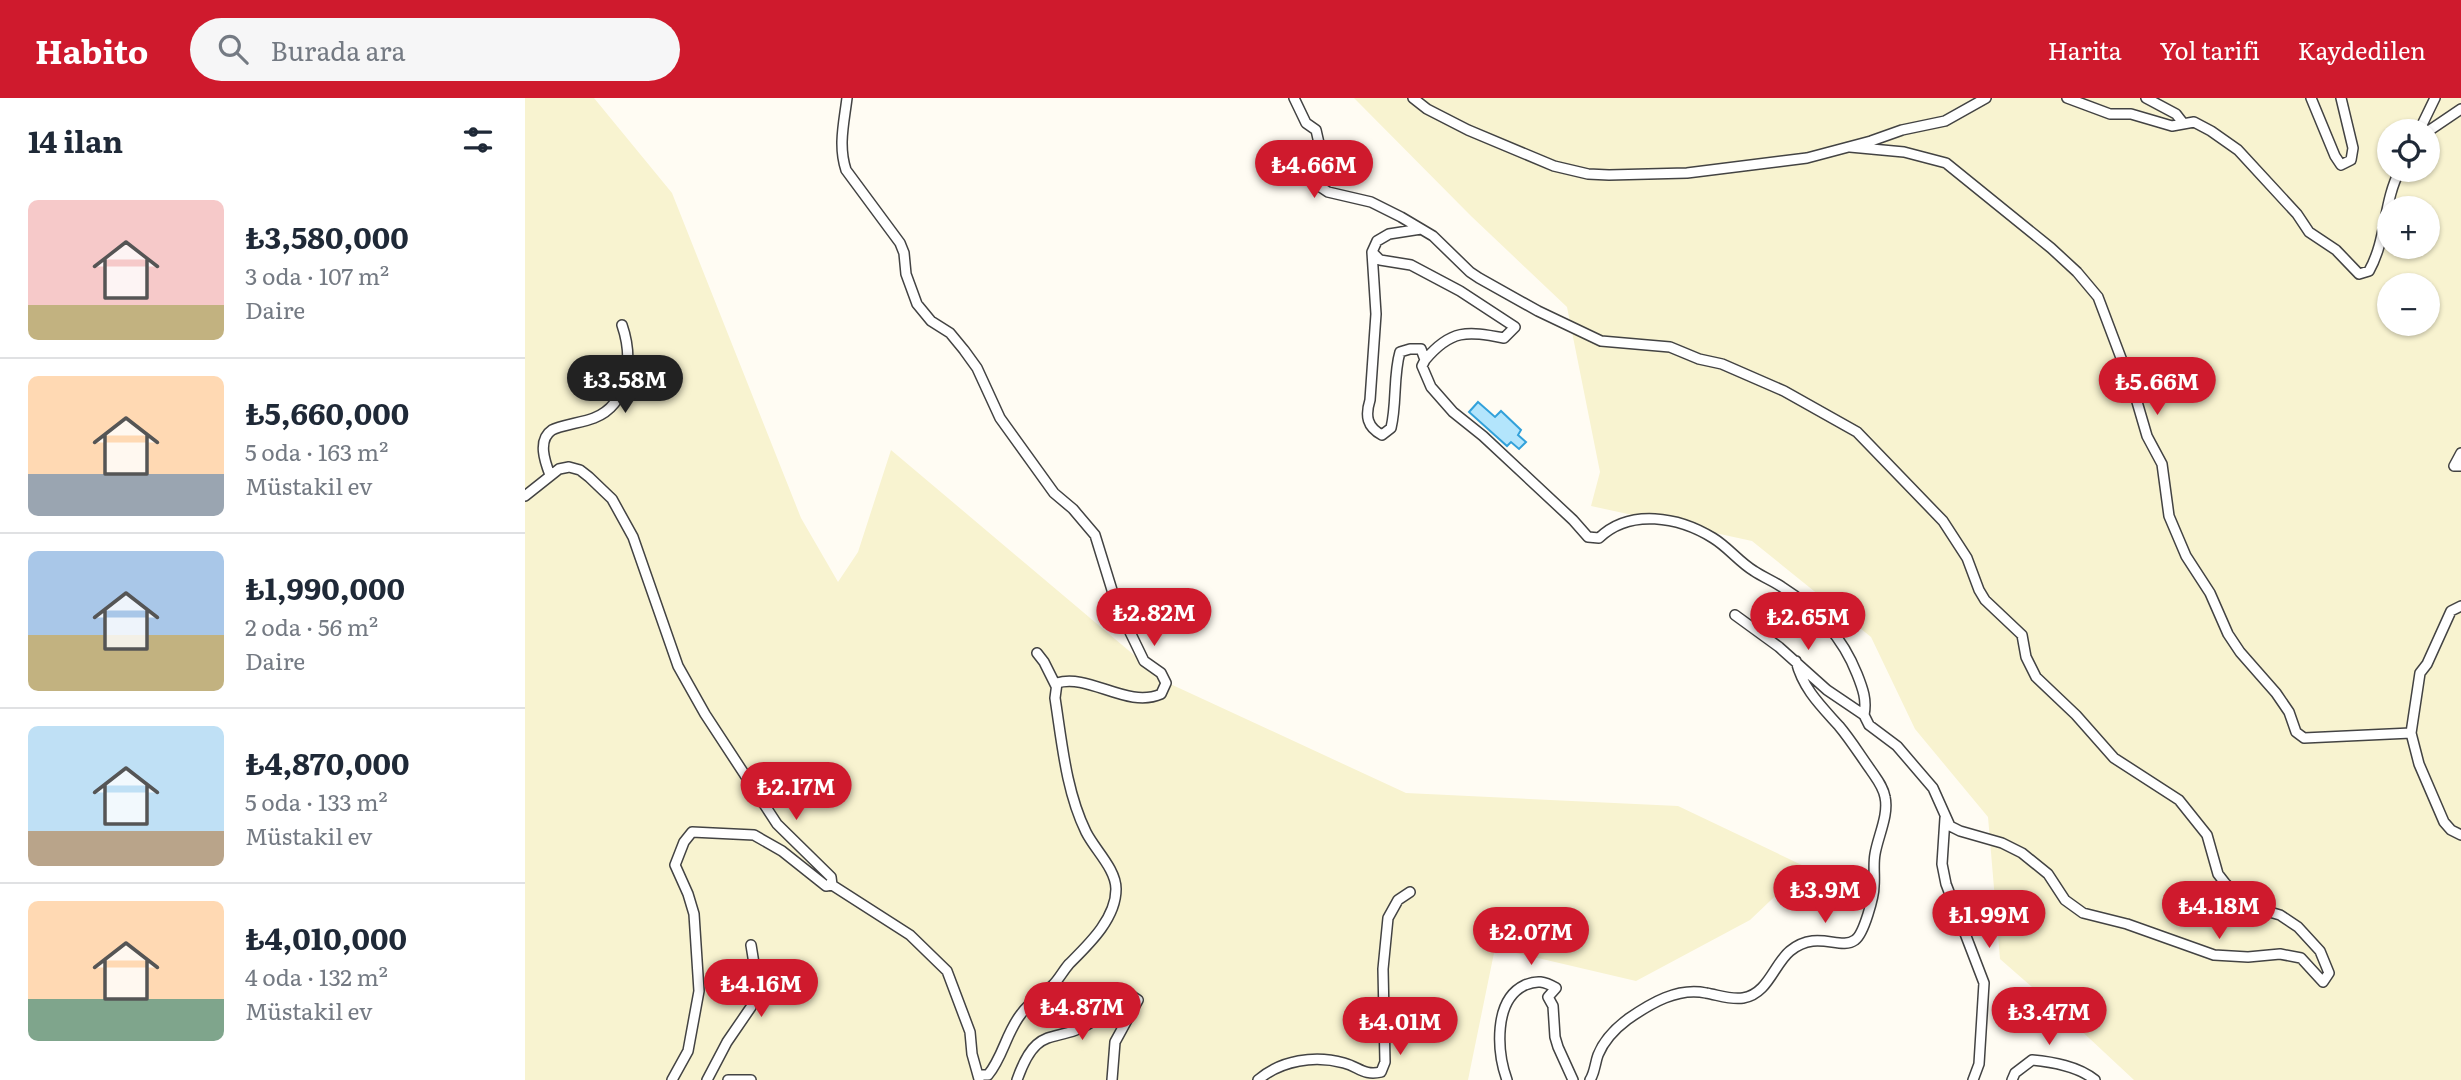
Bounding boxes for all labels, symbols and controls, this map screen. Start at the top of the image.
search box [190,18,680,81]
text: Habito [35,25,148,74]
icon: search [214,30,252,68]
text: Burada ara [270,30,405,69]
text: Harita [2048,32,2122,67]
text: Yol tarifi [2160,32,2260,67]
text: Kaydedilen [2298,32,2426,67]
text: 14 ilan [28,118,123,162]
map controls [2377,119,2440,336]
button: locate [2377,119,2440,182]
icon: filters [459,121,497,159]
pin: ₺4.66M [1257,140,1371,200]
text: ₺4.66M [1271,146,1357,180]
button: + [2377,196,2440,259]
text: ₺3,580,000 [245,214,409,258]
icon: home [84,228,168,312]
text: 3 oda · 107 m² [245,258,389,292]
button: − [2377,273,2440,336]
text: Daire [245,292,305,326]
pin: ₺3.58M [568,356,682,415]
pin: ₺5.66M [2100,358,2214,417]
text: ₺3.58M [583,361,667,395]
text: ₺5.66M [2115,363,2199,397]
text: ₺5,660,000 [245,390,409,434]
icon: home [84,404,168,488]
text: 5 oda · 163 m² [245,434,388,468]
text: Müstakil ev [245,468,373,502]
text: ₺1,990,000 [245,565,405,609]
icon: home [84,579,168,663]
pin: ₺2.82M [1097,588,1211,648]
pin: ₺2.65M [1751,592,1865,652]
text: ₺2.82M [1112,594,1196,628]
text: ₺2.65M [1766,598,1850,632]
text: 2 oda · 56 m² [245,609,378,643]
text: Daire [245,643,305,677]
text: ₺4,870,000 [245,740,409,784]
icon: home [84,754,168,838]
pin: ₺2.17M [739,762,853,822]
text: ₺2.17M [757,768,835,802]
text: 5 oda · 133 m² [245,784,388,818]
text: Müstakil ev [245,818,373,852]
pin: ₺3.9M [1776,866,1874,925]
text: ₺3.9M [1789,871,1861,905]
pin: ₺4.18M [2162,882,2276,941]
text: ₺4.18M [2178,887,2260,921]
pin: ₺1.99M [1932,890,2046,950]
text: ₺1.99M [1948,896,2030,930]
pin: ₺2.07M [1474,908,1588,967]
text: ₺2.07M [1489,913,1573,947]
text: ₺4,010,000 [245,915,407,959]
icon: home [84,929,168,1013]
text: 4 oda · 132 m² [245,959,388,993]
pin: ₺4.16M [704,960,818,1019]
text: ₺4.16M [720,965,802,999]
pin: ₺4.87M [1025,982,1139,1042]
text: ₺4.87M [1040,988,1124,1022]
pin: ₺3.47M [1992,988,2106,1047]
text: Müstakil ev [245,993,373,1027]
text: ₺3.47M [2008,993,2090,1027]
pin: ₺4.01M [1343,998,1457,1057]
text: ₺4.01M [1359,1003,1441,1037]

